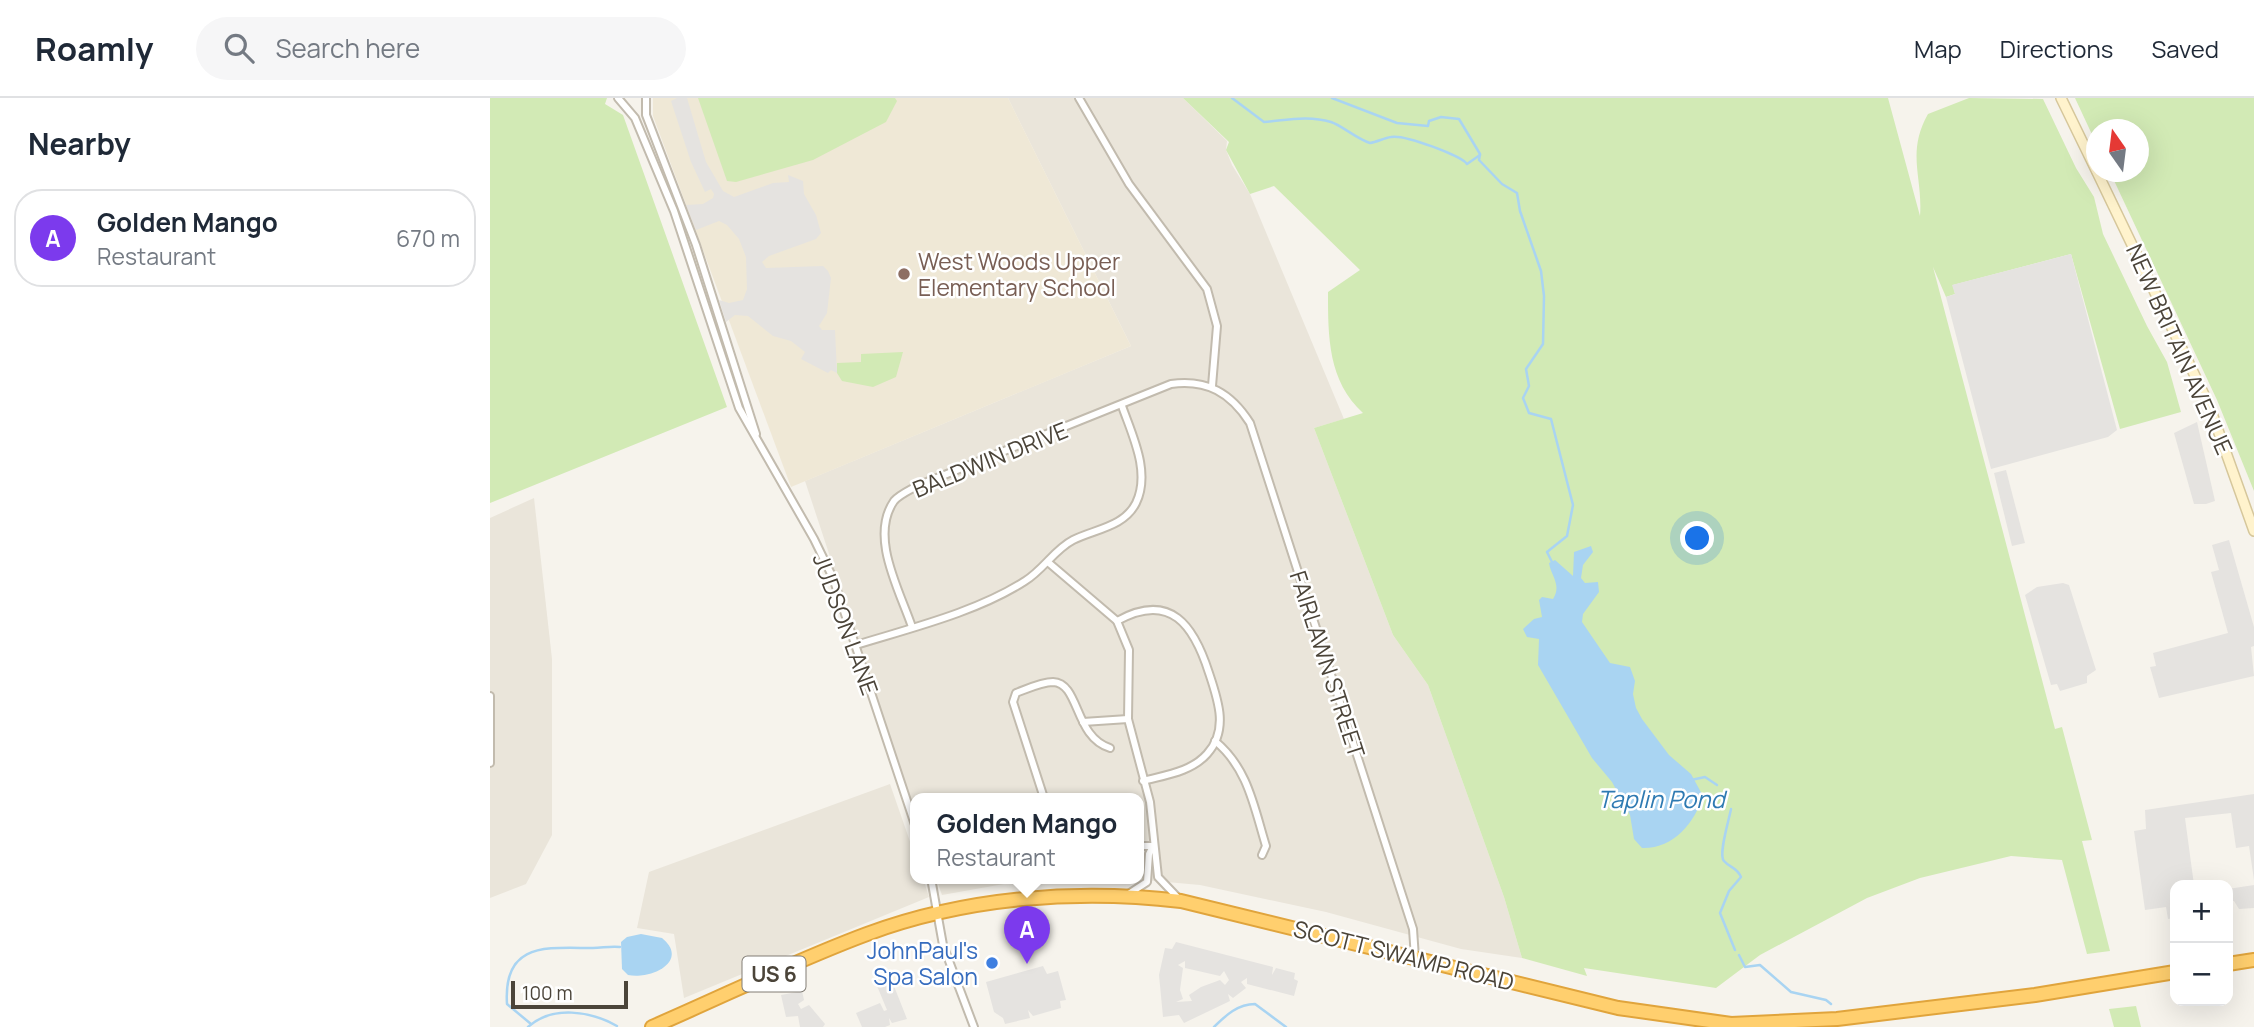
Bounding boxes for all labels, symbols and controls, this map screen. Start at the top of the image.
search box [196,17,686,80]
text: Roamly [35,26,154,71]
icon: search [220,29,258,67]
text: Search here [276,30,420,66]
text: Map [1914,32,1962,65]
text: Directions [2000,32,2113,65]
text: Saved [2151,32,2219,65]
north arrow [2086,119,2149,182]
text: Nearby [28,123,131,164]
text: Golden Mango [97,204,278,240]
text: A [45,222,61,254]
text: 670 m [396,222,460,254]
street label: NEW BRITAIN AVENUE [2119,239,2241,459]
text: Restaurant [97,240,216,272]
place label: West Woods Upper Elementary School [918,245,1120,303]
marker: West Woods Upper Elementary School [896,266,912,282]
street label: BALDWIN DRIVE [908,413,1072,505]
your location [1680,521,1714,555]
street label: JUDSON LANE [806,549,886,699]
street label: FAIRLAWN STREET [1283,566,1373,762]
water label: Taplin Pond [1597,782,1728,815]
popup [910,793,1144,884]
text: Golden Mango [937,805,1117,841]
text: Restaurant [937,841,1056,873]
map controls [2170,880,2233,1006]
button: + [2170,880,2233,943]
pin: A [1004,906,1050,964]
street label: SCOTT SWAMP ROAD [1290,912,1518,998]
place label: JohnPaul's Spa Salon [867,934,978,992]
button: − [2170,943,2233,1006]
marker: JohnPaul's Spa Salon [984,955,1000,971]
road number: US 6 [742,956,806,992]
scale bar [511,978,628,1010]
text: 100 m [522,980,573,1006]

